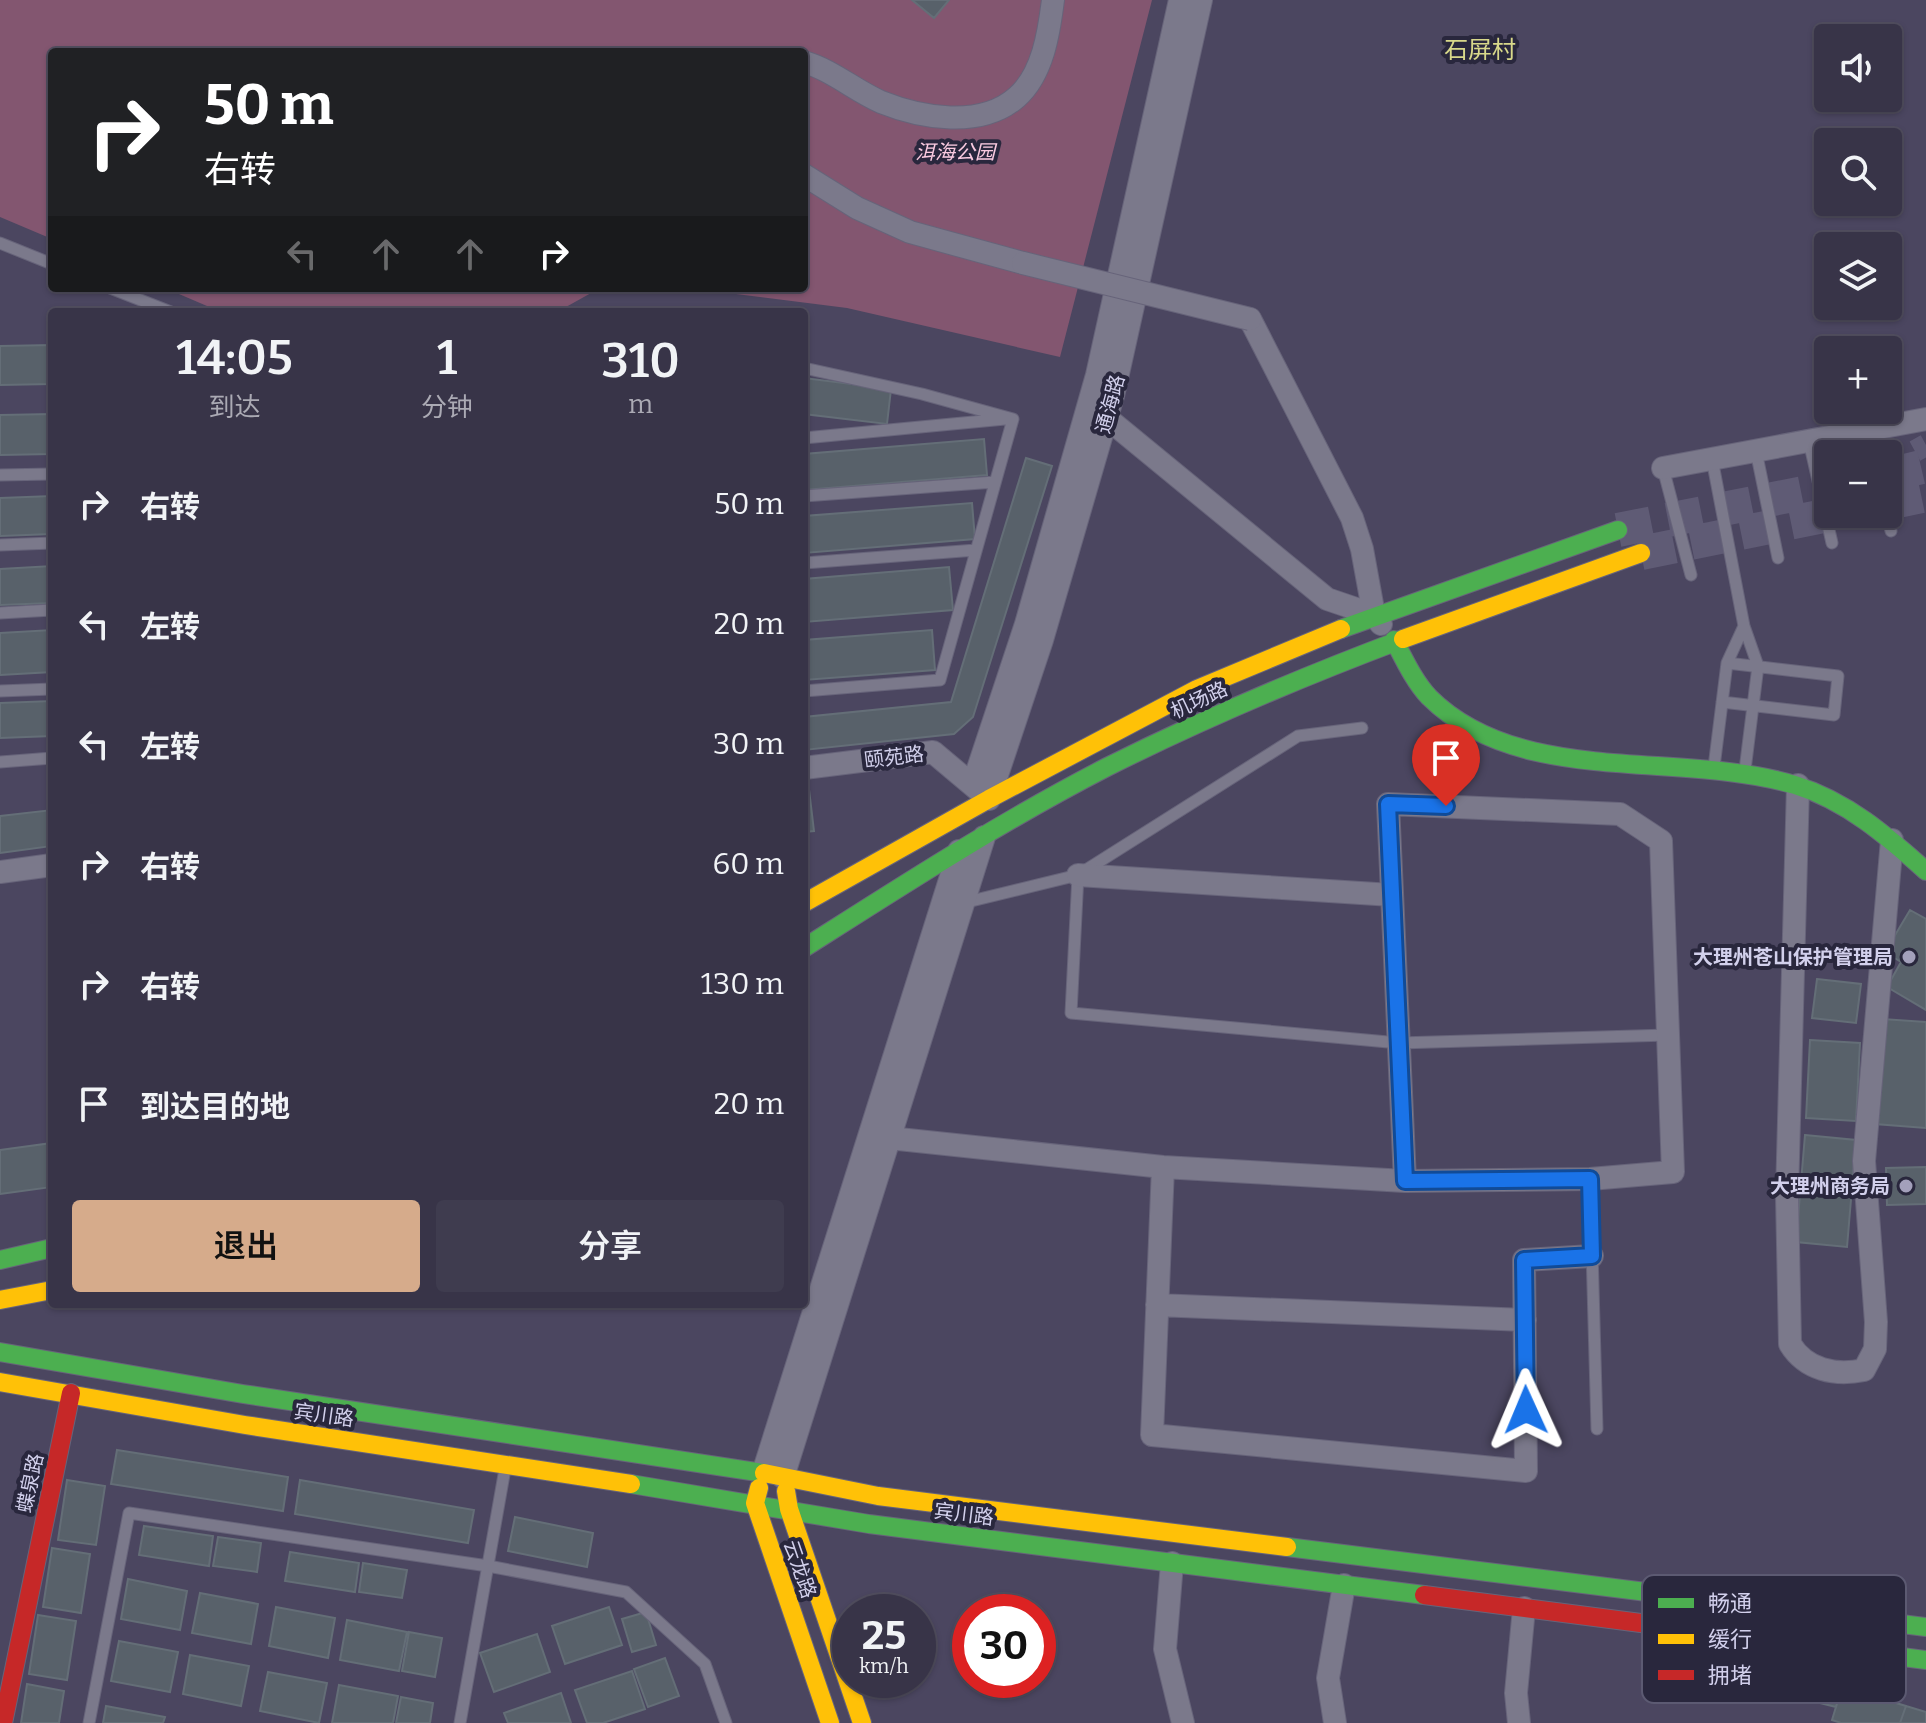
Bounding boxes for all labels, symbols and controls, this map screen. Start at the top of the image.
map controls [1814,24,1902,528]
button: sound [1814,24,1902,112]
district label: 石屏村 [1444,36,1516,64]
text: 50 m [204,72,334,139]
icon: right [72,80,176,184]
button: search [1814,128,1902,216]
park label: 洱海公园 [915,140,998,164]
text: 右转 [204,148,276,192]
icon: left [280,232,324,276]
icon: ahead [364,232,408,276]
icon: ahead [448,232,492,276]
icon: right [532,232,576,276]
button: layers [1814,232,1902,320]
text: 14:05 [176,329,293,387]
text: 1 [437,329,457,387]
text: 310 [601,332,680,390]
button: + [1814,336,1902,424]
street label: 通海路 [1091,372,1129,436]
text: m [628,389,653,420]
text: 到达 [209,392,261,423]
text: 分钟 [421,392,473,423]
button: − [1814,440,1902,528]
icon: right [72,482,116,526]
text: 50 m [714,486,784,522]
text: 右转 [140,489,200,525]
icon: left [72,602,116,646]
text: 20 m [714,606,784,642]
text: 左转 [140,609,200,645]
street label: 机场路 [1167,676,1231,724]
icon: left [72,722,116,766]
pin [1412,724,1480,806]
text: 30 m [713,726,784,762]
text: 左转 [140,729,200,765]
icon: arrive [1424,736,1468,780]
street label: 颐苑路 [863,741,925,773]
icon: right [72,842,116,886]
text: 60 m [713,846,784,882]
text: 右转 [140,849,200,885]
place label: 大理州苍山保护管理局 [1693,945,1893,969]
marker: 大理州苍山保护管理局 [1900,948,1918,966]
icon: right [72,962,116,1006]
text: 130 m [701,966,784,1002]
text: 右转 [140,969,200,1005]
icon: arrive [72,1082,116,1126]
text: 20 m [714,1086,784,1122]
text: 到达目的地 [140,1089,290,1125]
place label: 大理州商务局 [1770,1174,1890,1198]
marker: 大理州商务局 [1897,1177,1915,1195]
button: 退出 [72,1200,420,1292]
button: 分享 [436,1200,784,1292]
position arrow [1484,1368,1568,1452]
street label: 宾川路 [293,1399,355,1431]
street label: 蝶泉路 [12,1451,48,1515]
street label: 宾川路 [933,1498,995,1530]
street label: 云龙路 [779,1537,821,1601]
legend [1642,1575,1906,1703]
text: 畅通 [1708,1590,1752,1617]
speed limit sign: 30 [952,1594,1056,1698]
text: 25 [862,1612,906,1660]
text: 缓行 [1708,1626,1752,1653]
text: km/h [859,1654,909,1678]
text: 拥堵 [1708,1662,1752,1689]

